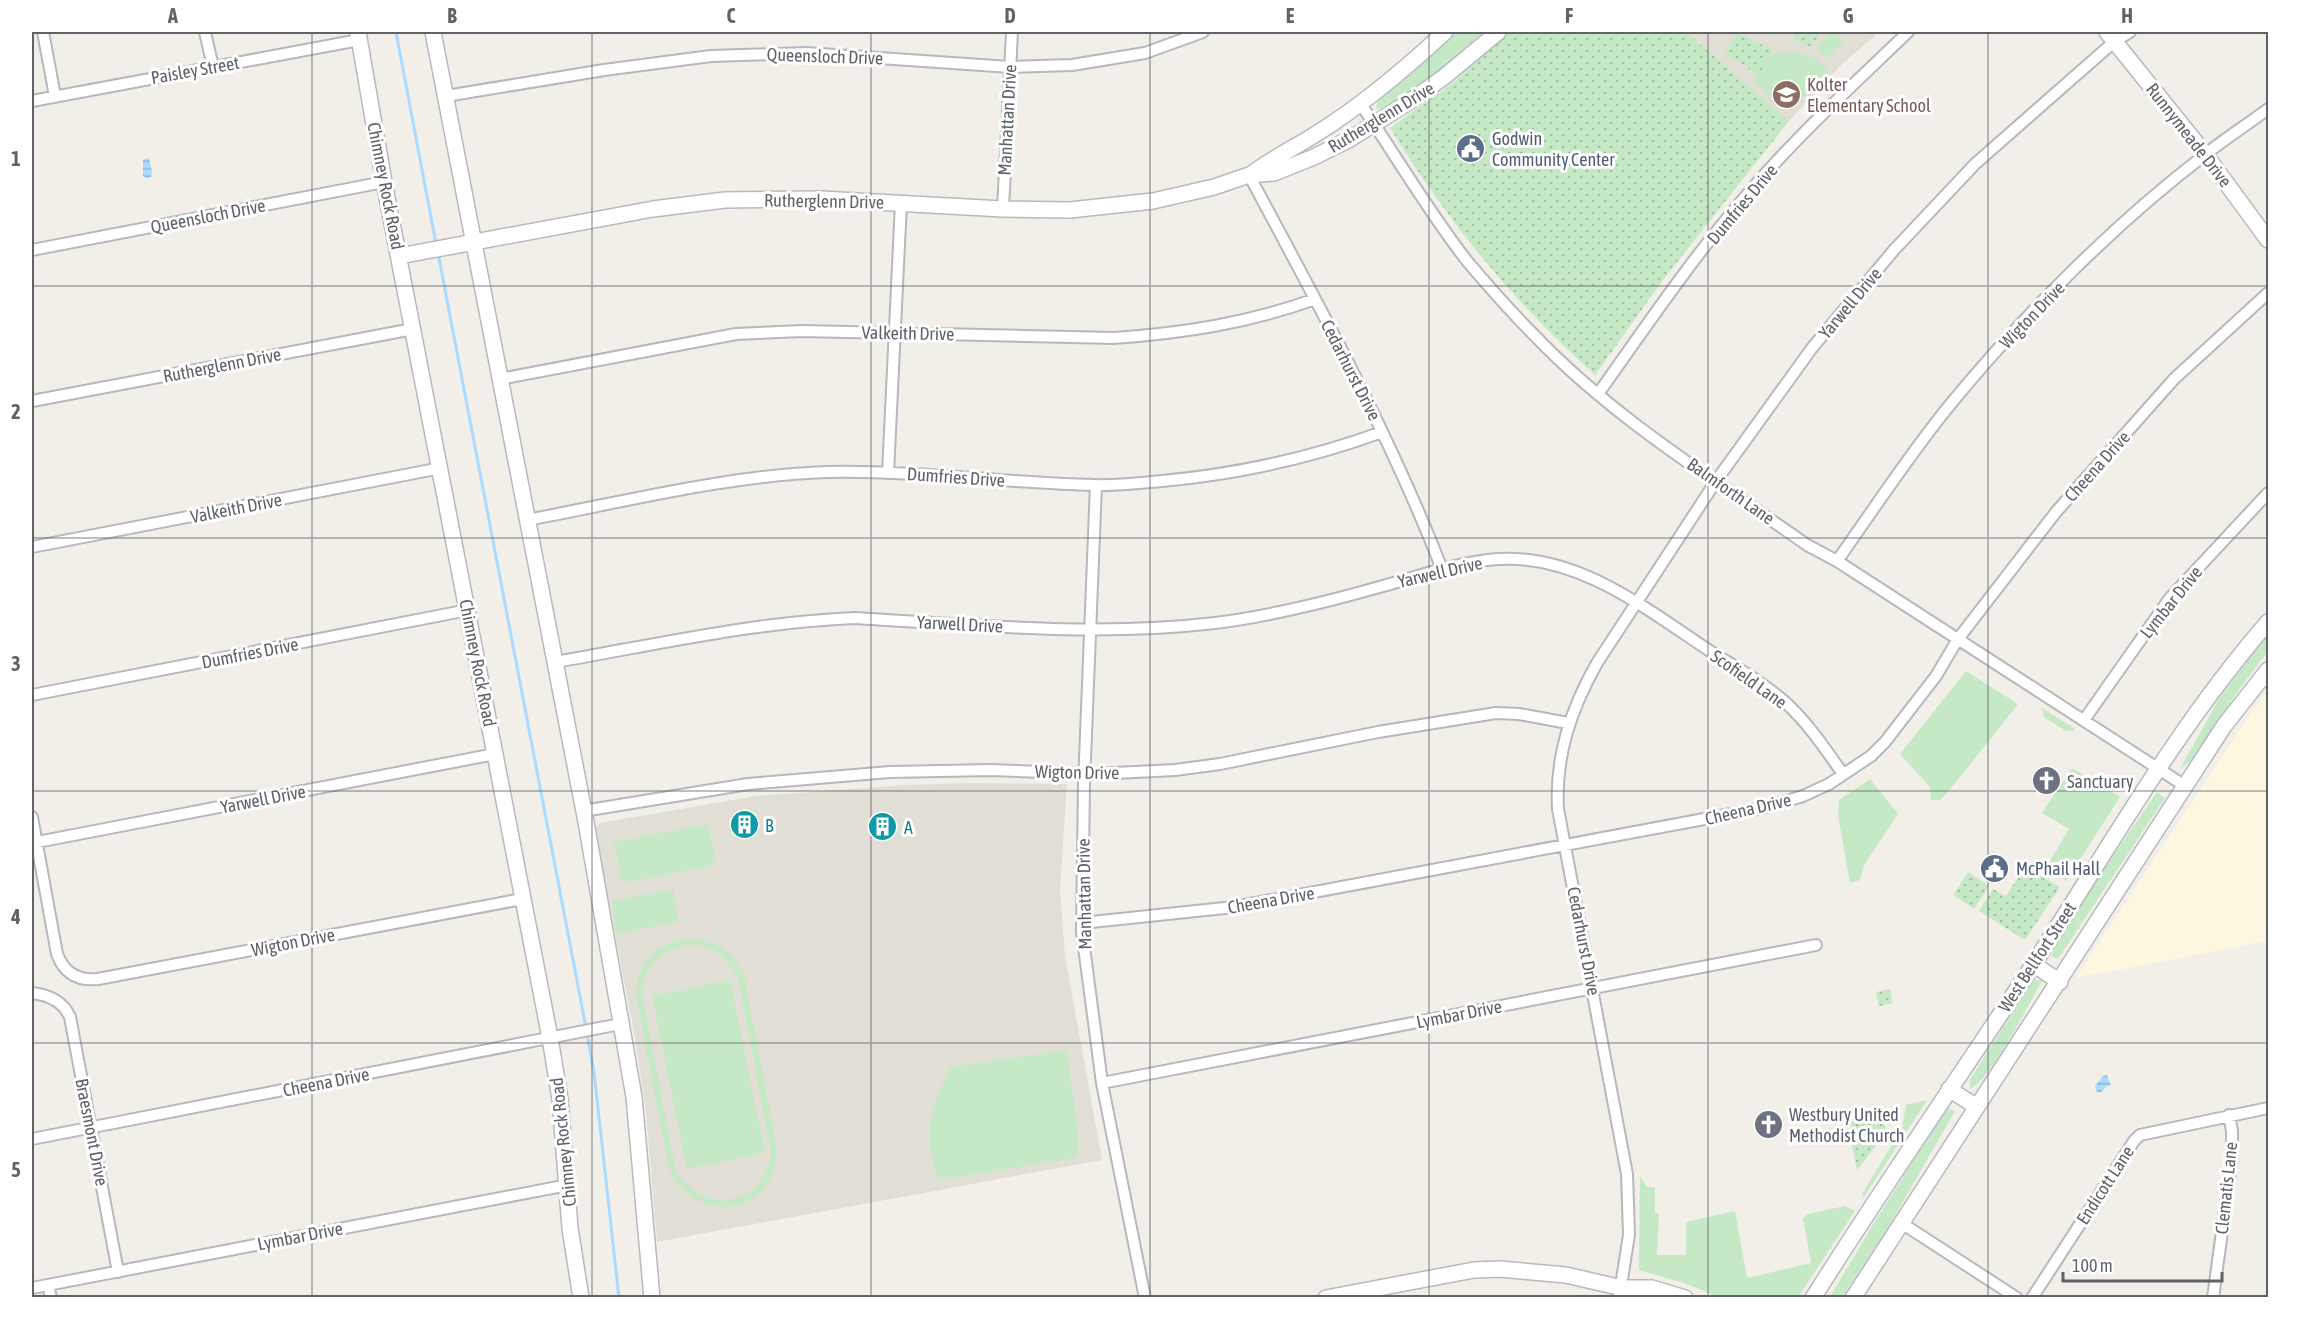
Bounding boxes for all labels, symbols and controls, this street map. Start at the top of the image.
text: A [167,4,178,27]
text: B [447,4,457,27]
text: C [727,4,736,27]
text: D [1004,4,1016,27]
text: E [1286,4,1295,27]
text: F [1565,4,1573,27]
text: G [1843,4,1854,27]
text: H [2121,4,2133,27]
street label: Queensloch Drive [766,43,884,69]
street label: Paisley Street [149,52,241,88]
street label: Manhattan Drive [994,64,1020,176]
place label: Kolter Elementary School [1807,74,1931,116]
street label: Rutherglenn Drive [1324,77,1438,157]
school or university icon: Kolter Elementary School [1770,78,1802,110]
street label: Runnymeade Drive [2142,79,2236,191]
street label: Chimney Rock Road [363,120,409,252]
place label: Godwin Community Center [1492,128,1615,170]
public building icon: Godwin Community Center [1455,132,1487,164]
text: 1 [11,147,21,170]
street label: Dumfries Drive [1702,160,1782,248]
street label: Rutherglenn Drive [764,189,884,213]
street label: Queensloch Drive [149,195,267,237]
street label: Yarwell Drive [1814,263,1886,343]
street label: Wigton Drive [1995,277,2069,353]
street label: Cedarhurst Drive [1317,316,1385,424]
street label: Valkeith Drive [862,322,954,344]
street label: Rutherglenn Drive [161,343,283,387]
text: 2 [11,400,21,423]
street label: Cheena Drive [2060,426,2134,506]
street label: Balmforth Lane [1683,453,1779,529]
street label: Dumfries Drive [906,463,1006,491]
street label: Valkeith Drive [189,489,283,527]
street label: Yarwell Drive [1396,552,1484,592]
street label: Lymbar Drive [2136,562,2206,642]
street label: Chimney Rock Road [455,597,501,729]
street label: Yarwell Drive [916,611,1004,637]
street label: Dumfries Drive [200,633,300,673]
street label: Scofield Lane [1707,645,1791,713]
text: 3 [11,652,21,675]
street label: Wigton Drive [1035,761,1119,783]
church icon: Sanctuary [2030,765,2062,797]
place label: Sanctuary [2067,771,2133,792]
street label: Yarwell Drive [219,780,307,818]
street label: Cheena Drive [1703,789,1793,829]
building icon: B [728,809,760,841]
building icon: A [867,811,899,843]
place label: B [765,815,774,836]
place label: A [904,817,913,838]
street label: Manhattan Drive [1073,838,1095,950]
public building icon: McPhail Hall [1979,852,2011,884]
place label: McPhail Hall [2016,858,2101,879]
street label: Cheena Drive [1226,882,1316,918]
street label: Cedarhurst Drive [1563,885,1605,997]
street label: West Bellfort Street [1994,898,2080,1016]
text: 4 [10,905,21,928]
street label: Wigton Drive [250,924,336,960]
street label: Lymbar Drive [1415,995,1503,1033]
street label: Cheena Drive [281,1063,371,1101]
street label: Braesmont Drive [71,1076,113,1188]
street label: Chimney Rock Road [546,1077,580,1207]
place label: Westbury United Methodist Church [1789,1104,1905,1146]
church icon: Westbury United Methodist Church [1752,1108,1784,1140]
street label: Clematis Lane [2211,1141,2241,1235]
street label: Endicott Lane [2072,1142,2138,1228]
text: 5 [11,1158,21,1181]
street label: Lymbar Drive [256,1217,344,1255]
scale bar [2063,1245,2222,1283]
text: 100 m [2072,1255,2113,1276]

